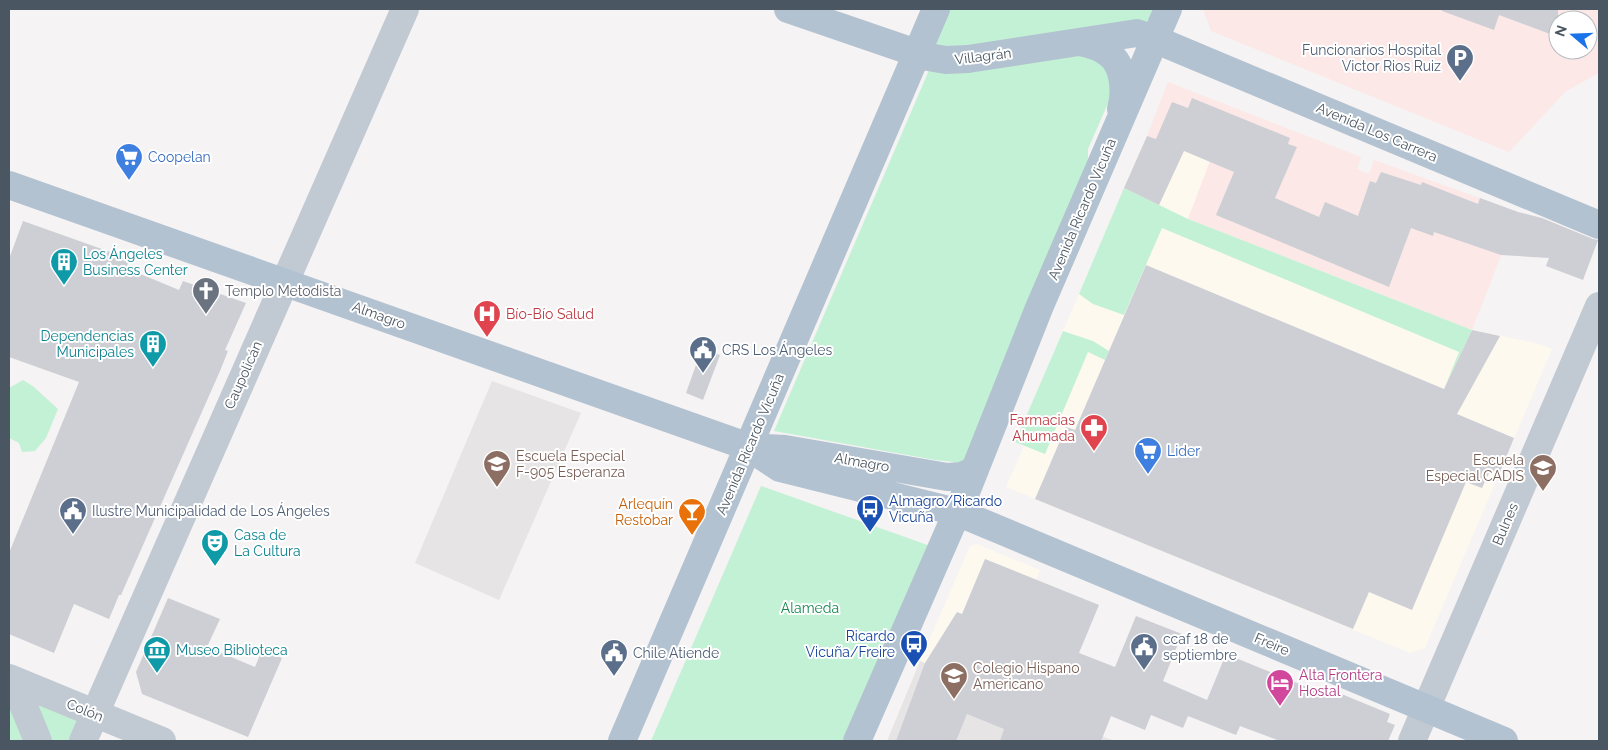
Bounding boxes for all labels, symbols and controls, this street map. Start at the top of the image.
north arrow [1548,10,1598,60]
text: N [1551,23,1570,38]
place label: Funcionarios Hospital Victor Rios Ruiz [1302,42,1441,74]
parking icon: Funcionarios Hospital Victor Rios Ruiz [1445,43,1475,82]
street label: Villagrán [954,45,1012,67]
street label: Avenida Los Carrera [1314,99,1440,165]
street label: Avenida Ricardo Vicuña [1045,136,1119,282]
supermarket icon: Coopelan [114,142,144,181]
place label: Coopelan [148,149,211,165]
place label: Los Ángeles Business Center [83,245,188,278]
building icon: Los Ángeles Business Center [49,247,79,286]
church icon: Templo Metodista [191,276,221,315]
place label: Templo Metodista [225,283,341,299]
street label: Almagro [350,298,408,332]
hospital icon: Bío-Bío Salud [472,299,502,338]
place label: Bío-Bío Salud [506,306,594,322]
place label: Dependencias Municipales [41,328,134,360]
building icon: Dependencias Municipales [138,329,168,368]
public building icon: CRS Los Ángeles [688,335,718,374]
street label: Caupolicán [221,338,265,412]
place label: CRS Los Ángeles [722,341,833,358]
street label: Avenida Ricardo Vicuña [713,371,787,517]
place label: Farmacias Ahumada [1009,412,1075,444]
pharmacy icon: Farmacias Ahumada [1079,413,1109,452]
supermarket icon: Lider [1133,436,1163,475]
place label: Lider [1167,443,1200,459]
place label: Escuela Especial F-905 Esperanza [516,448,625,480]
school or university icon: Escuela Especial F-905 Esperanza [482,449,512,488]
street label: Almagro [833,449,891,475]
place label: Escuela Especial CADIS [1426,452,1524,484]
school or university icon: Escuela Especial CADIS [1528,453,1558,492]
place label: Almagro/Ricardo Vicuña [889,493,1002,525]
bus stop icon: Almagro/Ricardo Vicuña [855,494,885,533]
public building icon: Ilustre Municipalidad de Los Ángeles [58,496,88,535]
place label: Arlequín Restobar [615,496,673,528]
bar icon: Arlequín Restobar [677,497,707,536]
street label: Bulnes [1489,500,1521,548]
place label: Ilustre Municipalidad de Los Ángeles [92,502,330,519]
place label: Casa de La Cultura [234,527,301,559]
theatre icon: Casa de La Cultura [200,528,230,567]
park label: Alameda [781,600,839,616]
place label: Ricardo Vicuña/Freire [806,628,895,660]
bus stop icon: Ricardo Vicuña/Freire [899,629,929,668]
street label: Freire [1252,629,1292,659]
place label: ccaf 18 de septiembre [1163,631,1237,663]
public building icon: ccaf 18 de septiembre [1129,632,1159,671]
museum icon: Museo Biblioteca [142,635,172,674]
public building icon: Chile Atiende [599,638,629,677]
place label: Museo Biblioteca [176,642,288,658]
place label: Chile Atiende [633,645,719,661]
place label: Colegio Hispano Americano [973,660,1079,692]
school or university icon: Colegio Hispano Americano [939,661,969,700]
place label: Alta Frontera Hostal [1299,667,1382,699]
hotel icon: Alta Frontera Hostal [1265,668,1295,707]
street label: Colón [64,695,106,725]

